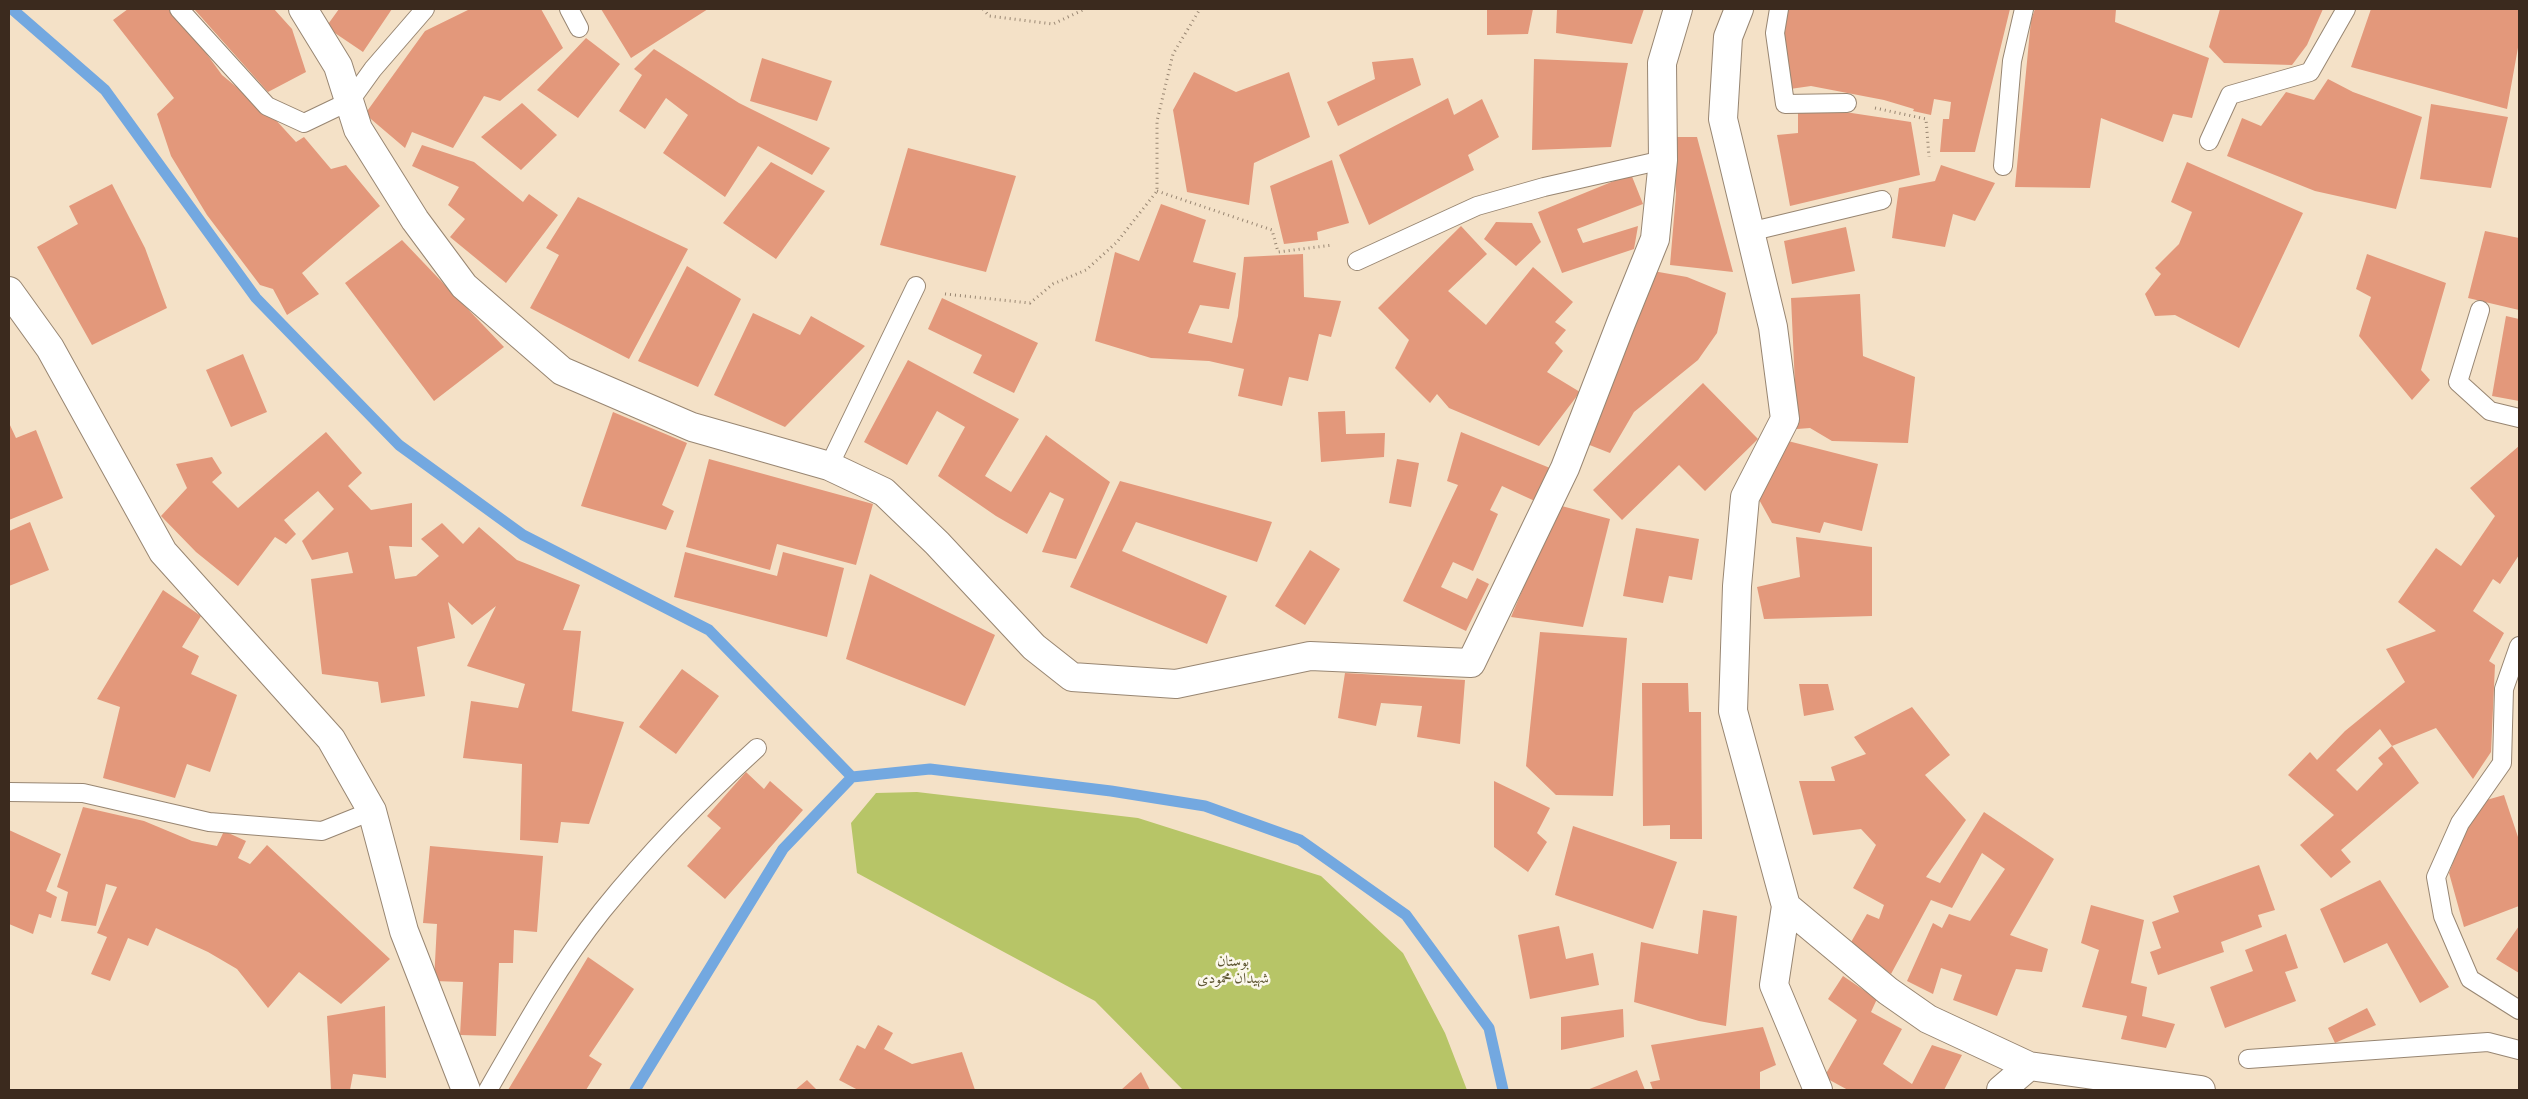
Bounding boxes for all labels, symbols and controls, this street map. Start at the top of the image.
park label: بوستان شهیدان محمودی [1197,954,1269,989]

